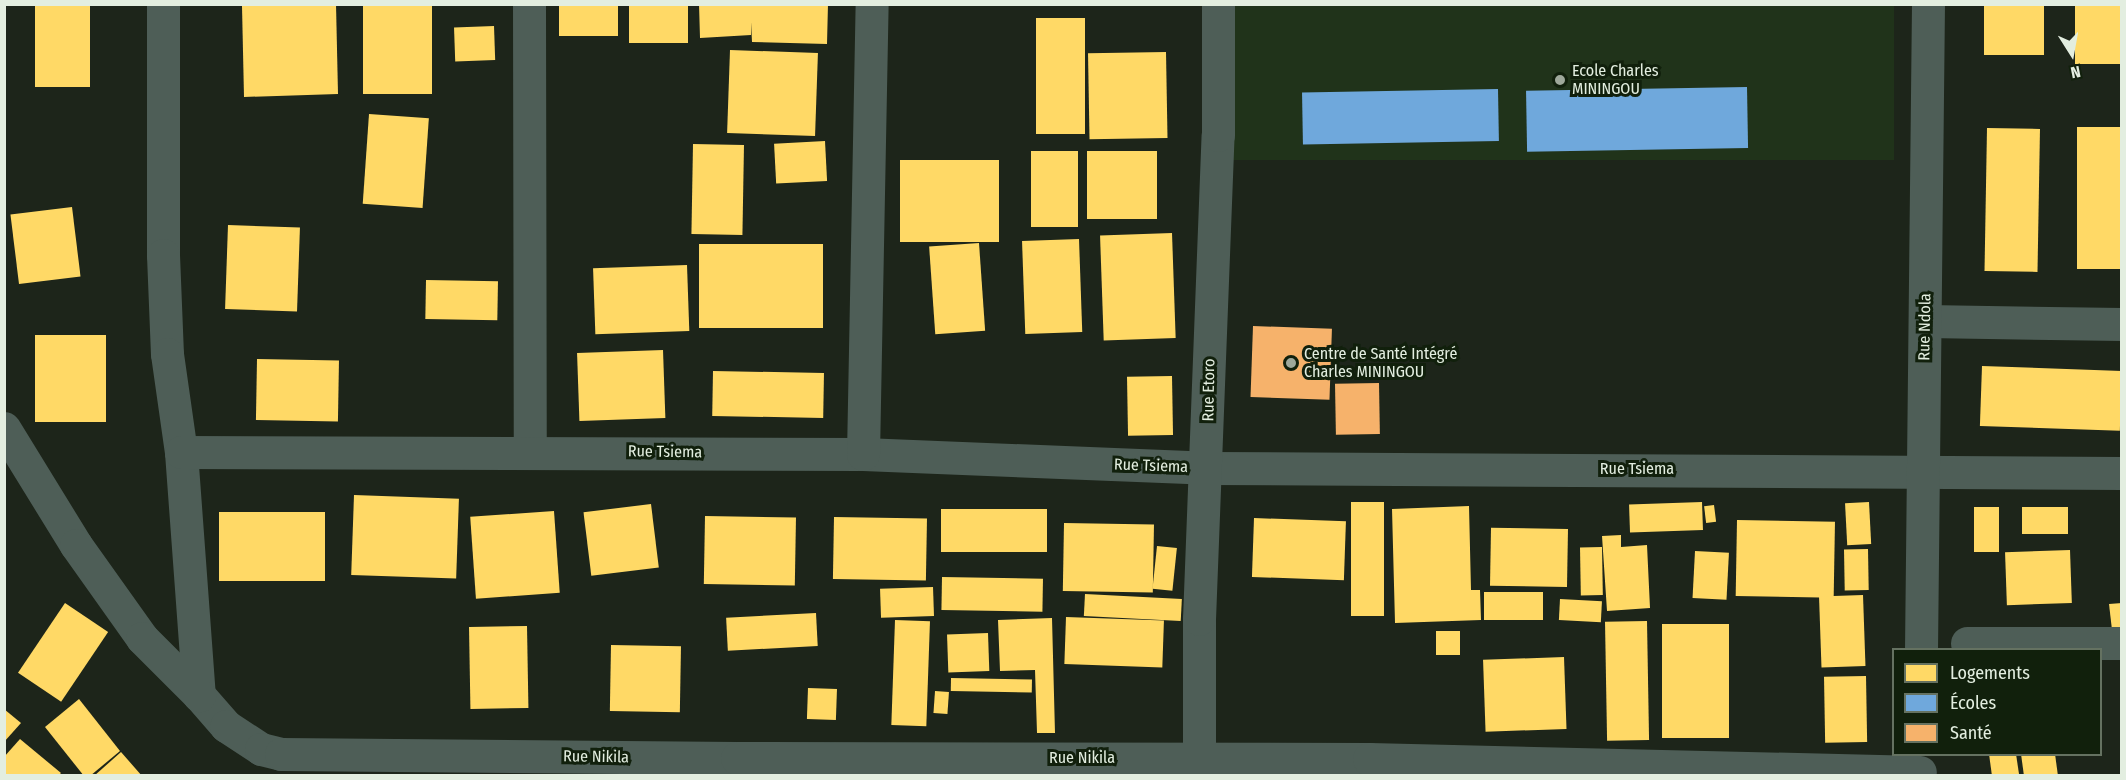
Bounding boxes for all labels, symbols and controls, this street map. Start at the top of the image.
north arrow [2042,24,2102,84]
place label: Ecole Charles MININGOU [1572,61,1659,99]
text: N [2069,62,2082,82]
marker: Ecole Charles MININGOU [1553,73,1567,87]
street label: Rue Ndola [1915,293,1935,361]
place label: Centre de Santé Intégré Charles MININGOU [1304,344,1457,382]
marker: Centre de Santé Intégré Charles MININGOU [1282,354,1300,372]
street label: Rue Etoro [1199,358,1219,422]
street label: Rue Tsiema [628,442,702,462]
street label: Rue Tsiema [1114,455,1188,477]
street label: Rue Tsiema [1600,459,1674,479]
legend [1892,648,2102,756]
text: Logements [1950,662,2030,684]
text: Écoles [1950,692,1996,714]
text: Santé [1950,722,1992,744]
street label: Rue Nikila [563,747,629,767]
street label: Rue Nikila [1049,748,1115,768]

